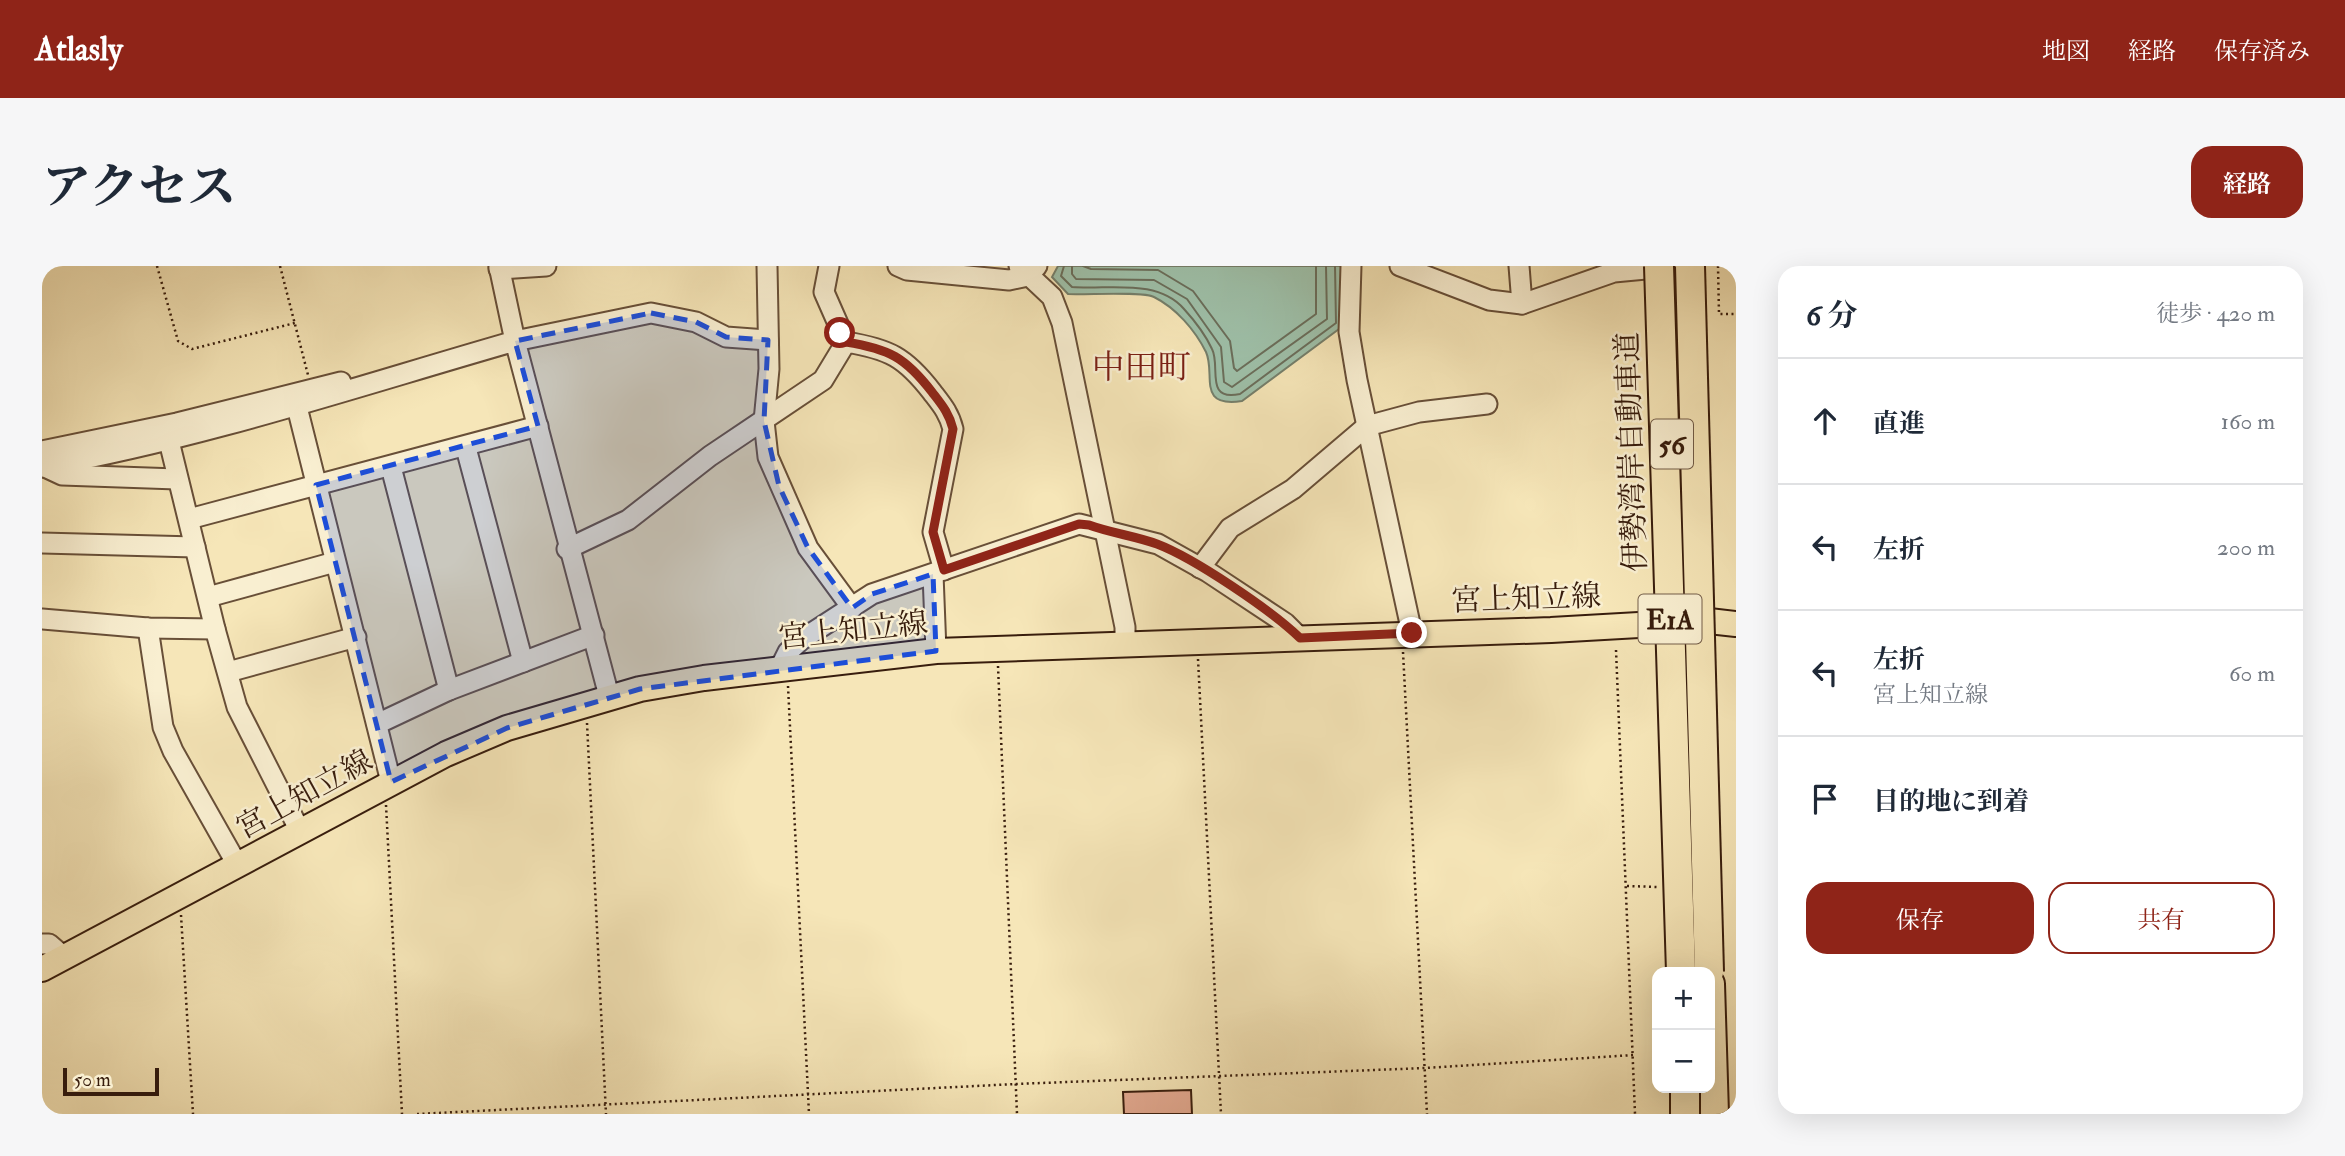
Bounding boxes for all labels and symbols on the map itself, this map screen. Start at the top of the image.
route start [824,317,855,348]
street label: 伊勢湾岸自動車道 [1609,331,1654,573]
district label: 中田町 [1092,347,1191,388]
road number: 56 [1651,420,1693,468]
street label: 宮上知立線 [1450,577,1602,620]
road number: E1A [1638,594,1702,644]
street label: 宮上知立線 [777,604,930,657]
route end [1396,617,1427,648]
street label: 宮上知立線 [230,742,379,847]
scale bar [63,1065,159,1097]

